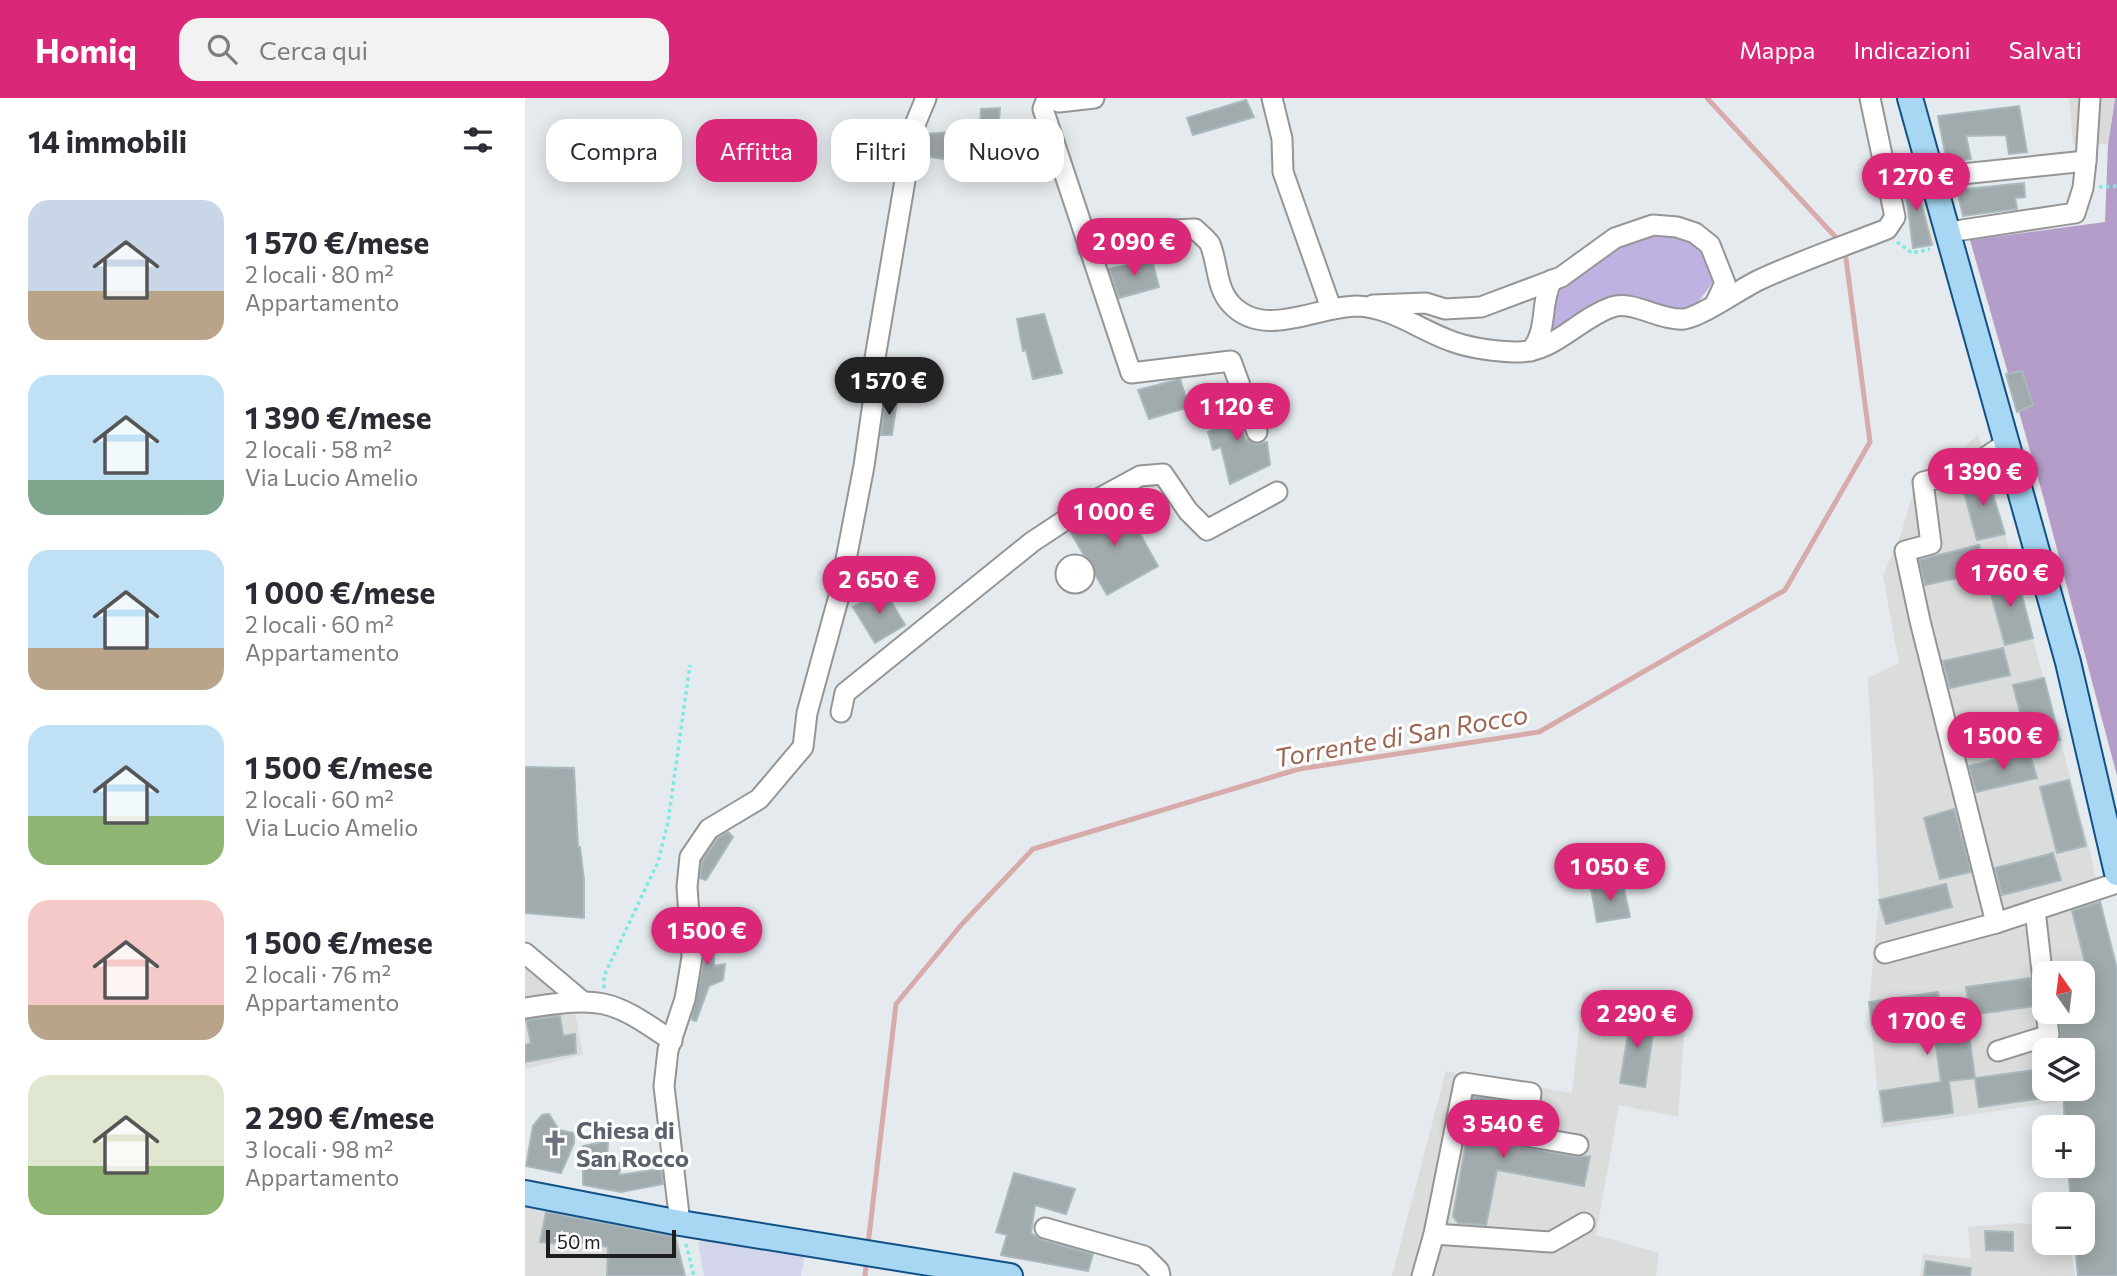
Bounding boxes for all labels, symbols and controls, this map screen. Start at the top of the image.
search box [179,18,669,81]
text: Homiq [35,29,137,70]
icon: search [203,30,241,68]
text: Cerca qui [259,34,368,65]
text: Mappa [1739,35,1815,64]
text: Indicazioni [1853,35,1971,64]
text: Salvati [2009,35,2082,64]
chip: Compra [546,119,682,182]
chip: Affitta [696,119,817,182]
chip: Filtri [831,119,930,182]
chip: Nuovo [944,119,1064,182]
icon: filters [459,121,497,159]
text: 14 immobili [28,122,187,159]
pin: 1 270 € [1851,153,1981,213]
text: 1 270 € [1878,162,1954,190]
pin: 2 090 € [1069,218,1199,278]
text: 1 570 €/mese [245,223,429,260]
text: 2 090 € [1093,227,1175,255]
icon: home [84,228,168,312]
text: 2 locali · 80 m² [245,260,394,288]
text: Appartamento [245,288,399,316]
pin: 1 570 € [824,358,954,417]
text: 1 570 € [851,366,927,394]
pin: 1 120 € [1172,384,1302,443]
text: 1 120 € [1200,392,1274,420]
text: 1 390 €/mese [245,398,431,435]
icon: home [84,403,168,487]
text: 2 locali · 58 m² [245,435,392,463]
pin: 1 390 € [1918,448,2048,508]
text: 1 390 € [1944,457,2022,485]
text: Via Lucio Amelio [245,463,418,491]
pin: 1 000 € [1049,489,1179,548]
text: 1 000 € [1073,497,1155,525]
pin: 1 760 € [1945,550,2075,609]
pin: 2 650 € [814,556,944,616]
text: 1 760 € [1971,558,2049,586]
text: 2 650 € [839,565,919,593]
text: 1 000 €/mese [245,573,435,610]
icon: home [84,578,168,662]
text: 2 locali · 60 m² [245,610,394,638]
text: Appartamento [245,638,399,666]
water label: Torrente di San Rocco [1272,697,1530,773]
pin: 1 500 € [1938,712,2068,772]
text: 1 500 € [1963,721,2043,749]
text: 1 500 €/mese [245,748,433,785]
icon: home [84,753,168,837]
text: 2 locali · 60 m² [245,785,394,813]
text: Via Lucio Amelio [245,813,418,841]
pin: 1 050 € [1545,844,1675,903]
text: 1 050 € [1570,852,1650,880]
pin: 1 500 € [642,908,772,967]
text: 1 500 € [667,916,747,944]
text: 1 500 €/mese [245,923,433,960]
icon: home [84,928,168,1012]
text: 2 locali · 76 m² [245,960,391,988]
north arrow [2032,961,2095,1024]
map controls [2032,961,2095,1255]
text: Appartamento [245,988,399,1016]
pin: 2 290 € [1572,990,1702,1050]
pin: 1 700 € [1862,998,1992,1057]
text: 2 290 € [1597,999,1677,1027]
text: 1 700 € [1888,1006,1966,1034]
button: layers [2032,1038,2095,1101]
text: 2 290 €/mese [245,1098,434,1135]
pin: 3 540 € [1438,1100,1568,1160]
icon: home [84,1103,168,1187]
text: 3 540 € [1462,1109,1544,1137]
place label: Chiesa di San Rocco [576,1115,689,1172]
button: + [2032,1115,2095,1178]
church icon: Chiesa di San Rocco [540,1128,570,1158]
text: 3 locali · 98 m² [245,1135,393,1163]
text: Appartamento [245,1163,399,1191]
button: − [2032,1192,2095,1255]
scale bar [546,1227,675,1259]
text: 50 m [557,1230,601,1253]

